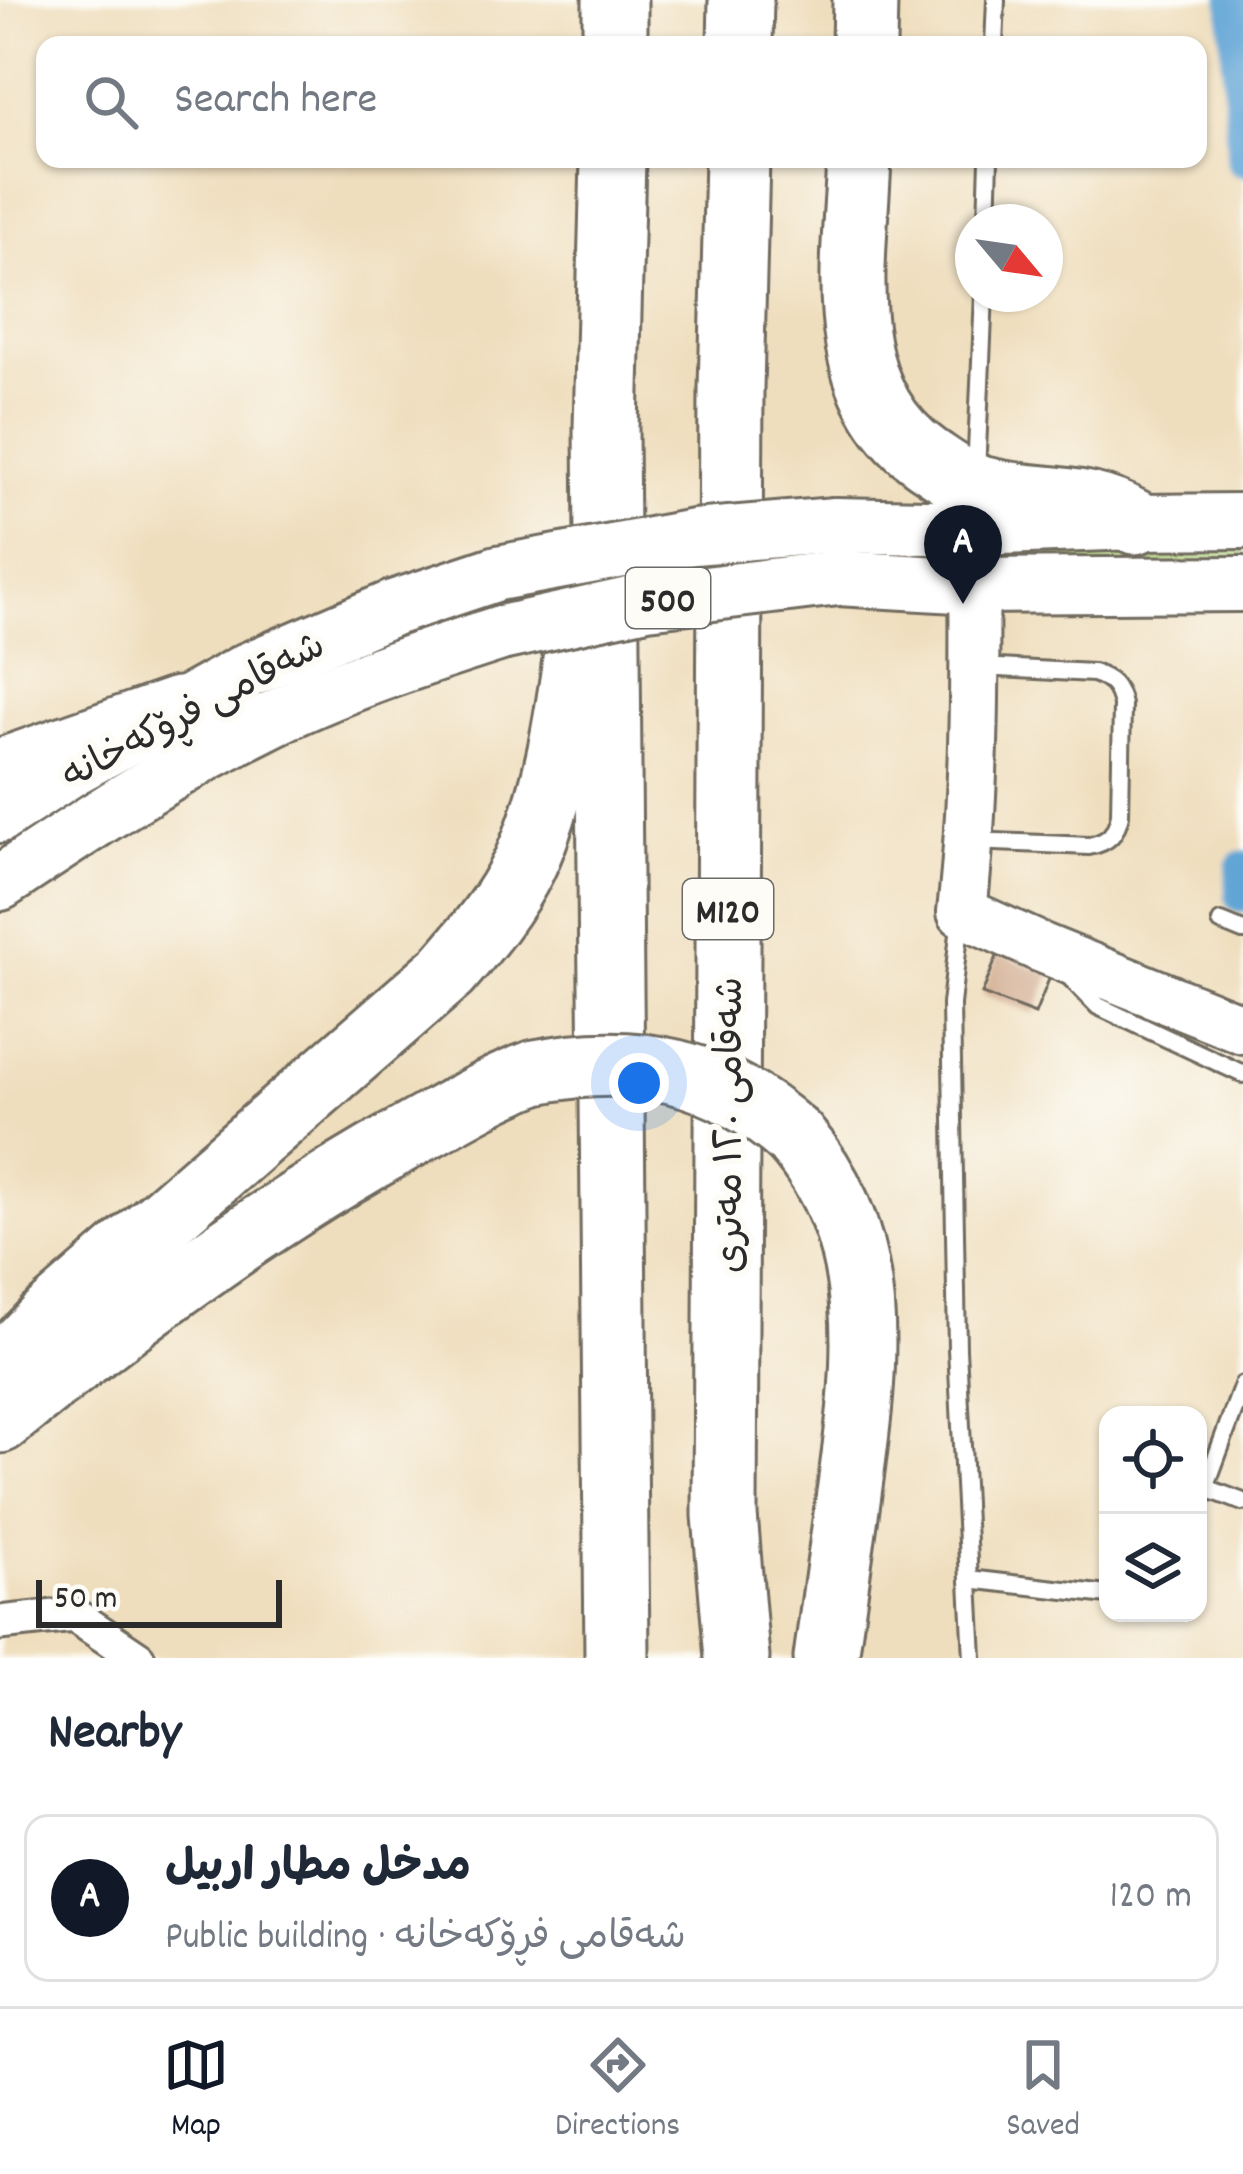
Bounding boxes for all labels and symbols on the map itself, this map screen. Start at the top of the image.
north arrow [955,204,1063,312]
pin: A [924,505,1002,604]
road number: 500 [626,568,710,628]
street label: شەقامی فڕۆکەخانە [54,621,336,806]
road number: M120 [683,879,773,939]
street label: شەقامی ١٢٠ مەتری [706,977,761,1273]
your location [609,1053,669,1113]
scale bar [36,1574,282,1627]

